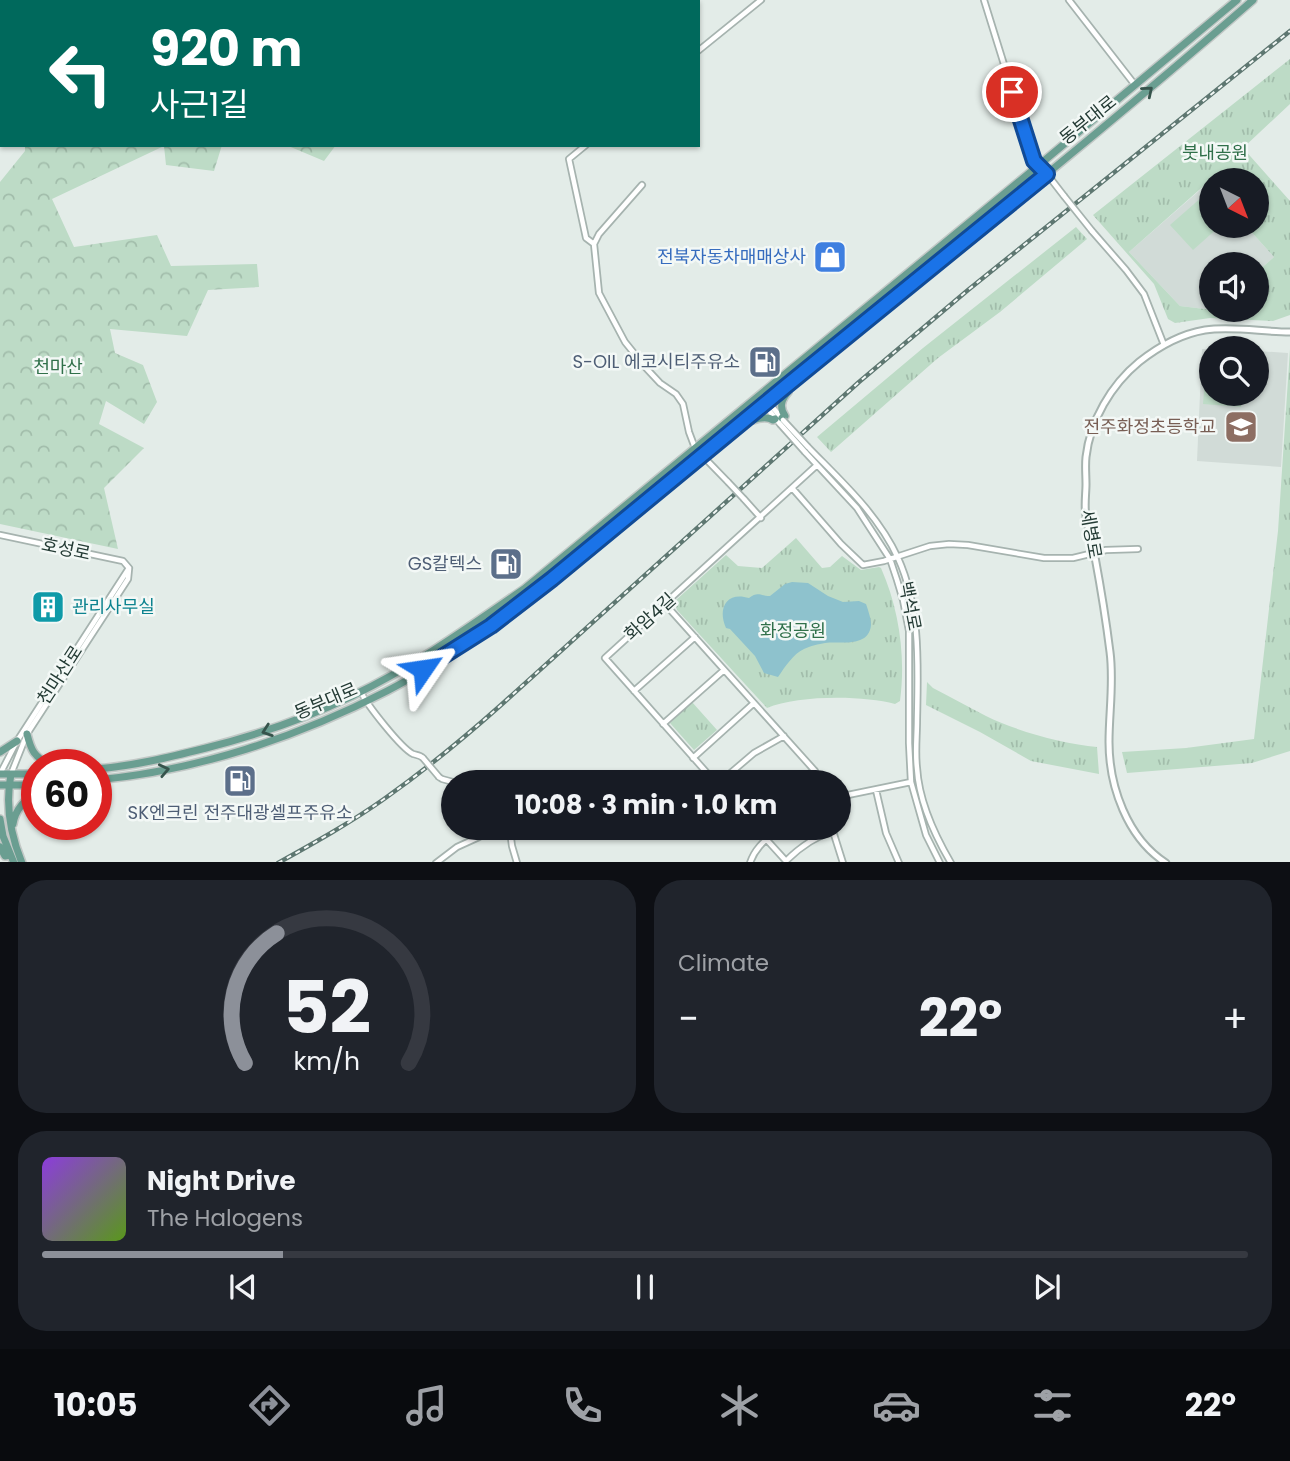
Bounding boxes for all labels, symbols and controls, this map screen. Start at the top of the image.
text: 920 m [150,15,302,83]
icon: left [35,28,126,119]
pin [982,62,1042,122]
icon: arrive [993,73,1031,111]
text: 사근1길 [150,82,249,127]
one-way arrow [1140,87,1153,99]
street label: 동부대로 [1054,89,1121,150]
park label: 붓내공원 [1182,140,1248,165]
north arrow [1199,168,1269,238]
map controls [1199,168,1269,406]
shop icon: 전북자동차매매상사 [811,238,849,276]
place label: 전북자동차매매상사 [657,244,806,269]
button: sound [1199,252,1269,322]
button: search [1199,336,1269,406]
fuel station icon: S-OIL 에코시티주유소 [746,343,784,381]
place label: S-OIL 에코시티주유소 [572,349,740,374]
park label: 천마산 [33,354,83,379]
school or university icon: 전주화정초등학교 [1222,408,1260,446]
place label: 전주화정초등학교 [1084,414,1216,439]
street label: 세병로 [1075,507,1108,561]
street label: 호성로 [39,531,93,566]
fuel station icon: GS칼텍스 [487,545,525,583]
place label: GS칼텍스 [408,551,482,576]
street label: 백석로 [893,579,928,633]
street label: 화암4길 [619,587,681,646]
building icon: 관리사무실 [29,588,67,626]
place label: 관리사무실 [72,594,155,619]
park label: 화정공원 [760,618,826,643]
position arrow [386,632,460,706]
street label: 천마산로 [31,640,88,709]
street label: 동부대로 [290,676,361,725]
one-way arrow [262,723,274,737]
speed limit sign: 60 [21,749,112,840]
fuel station icon: SK엔크린 전주대광셀프주유소 [221,762,259,800]
one-way arrow [158,764,170,779]
text: 10:08 · 3 min · 1.0 km [515,787,777,823]
place label: SK엔크린 전주대광셀프주유소 [128,800,352,825]
text: Climate [678,947,769,979]
text: 52 [283,957,371,1058]
text: 22° [919,982,1002,1055]
text: − [678,992,699,1045]
text: + [1222,992,1248,1045]
text: km/h [294,1043,360,1078]
text: Night Drive [147,1163,295,1199]
text: The Halogens [147,1202,303,1234]
icon: previous [224,1268,262,1306]
icon: pause [626,1268,664,1306]
icon: next [1028,1268,1066,1306]
icon: directions [245,1381,294,1430]
icon: music [402,1381,451,1430]
icon: phone [558,1381,607,1430]
icon: climate [715,1381,764,1430]
icon: car [872,1381,921,1430]
icon: filters [1028,1381,1077,1430]
text: 10:05 [54,1382,137,1427]
text: 22° [1185,1382,1236,1427]

